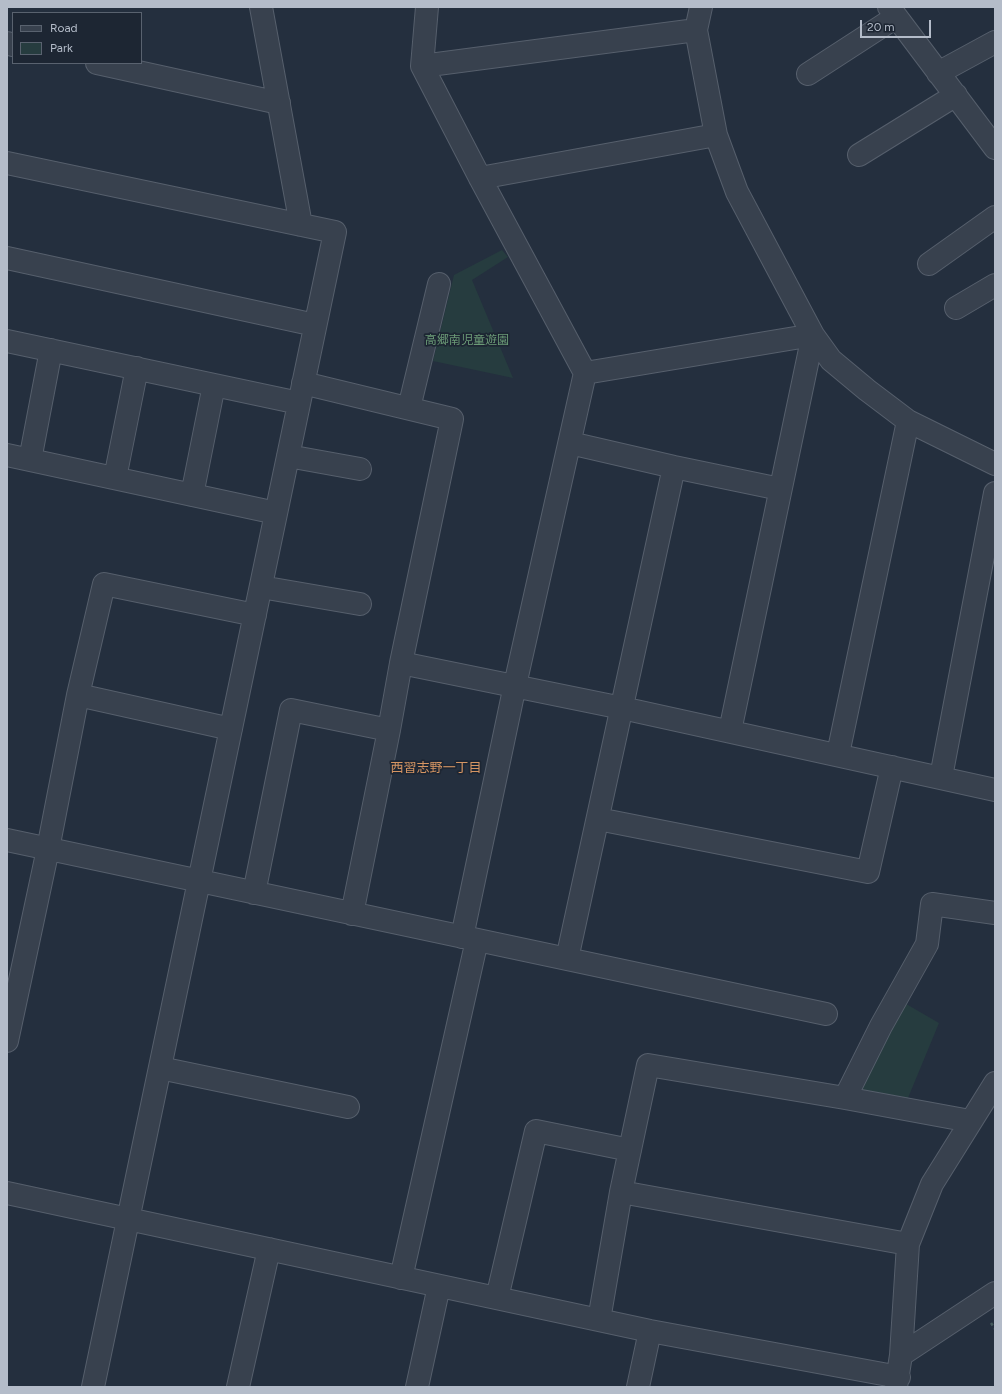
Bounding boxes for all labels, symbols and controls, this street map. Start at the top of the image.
legend [12,12,142,64]
scale bar [862,12,933,38]
text: 20 m [867,20,895,34]
text: Road [50,21,78,35]
text: Park [50,41,73,55]
park label: 高郷南児童遊園 [425,333,509,347]
district label: 西習志野一丁目 [391,760,481,776]

